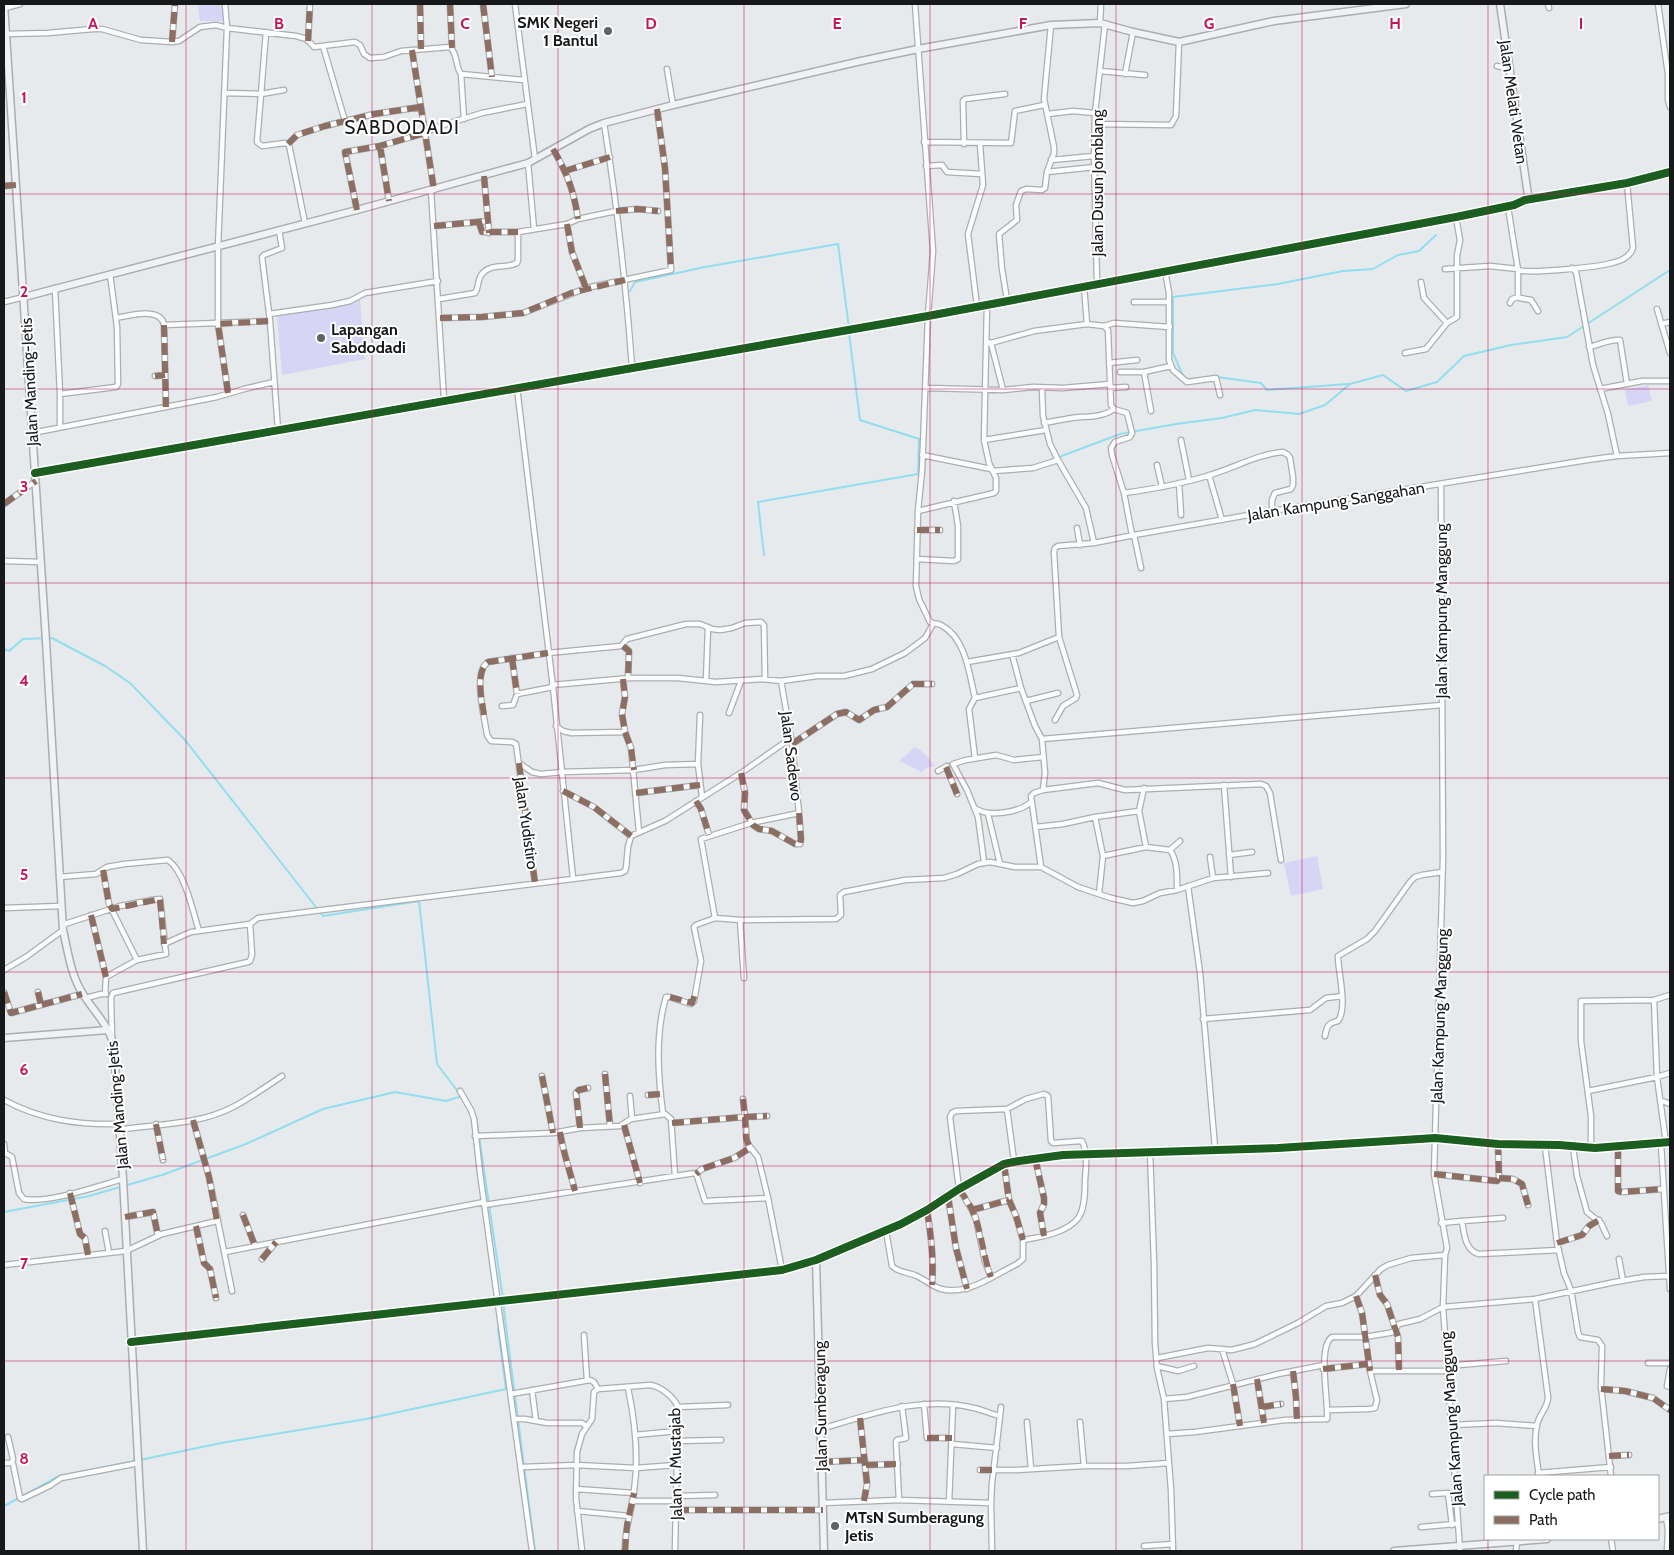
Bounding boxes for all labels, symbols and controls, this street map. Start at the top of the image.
place label: SMK Negeri 1 Bantul [517,13,598,50]
text: A [88,14,98,33]
text: B [274,14,284,33]
text: C [460,14,470,33]
text: D [645,14,657,33]
text: E [832,14,842,33]
text: F [1019,14,1028,33]
text: G [1204,14,1214,33]
text: H [1389,14,1401,33]
text: I [1579,14,1583,33]
marker: SMK Negeri 1 Bantul [602,25,614,37]
street label: Jalan Melati Wetan [1495,38,1532,165]
text: 1 [21,88,27,107]
street label: Jalan Dusun Jomblang [1088,108,1107,258]
district label: SABDODADI [344,116,460,139]
text: 2 [20,282,28,301]
street label: Jalan Manding-Jetis [17,317,42,448]
place label: Lapangan Sabdodadi [331,320,406,357]
marker: Lapangan Sabdodadi [315,332,327,344]
text: 3 [20,477,28,496]
street label: Jalan Kampung Sanggahan [1245,478,1426,525]
street label: Jalan Kampung Manggung [1432,523,1451,699]
text: 4 [19,671,29,690]
street label: Jalan Sadewo [776,709,806,802]
street label: Jalan Yudistiro [510,775,542,871]
text: 5 [20,865,28,884]
street label: Jalan Kampung Manggung [1427,927,1452,1105]
street label: Jalan Manding-Jetis [102,1040,133,1171]
text: 6 [20,1060,29,1079]
text: 7 [20,1254,29,1273]
street label: Jalan Kampung Manggung [1436,1330,1467,1508]
street label: Jalan Sumberagung [810,1340,831,1472]
street label: Jalan K. Mustajab [665,1408,686,1521]
text: 8 [19,1449,29,1468]
legend [1484,1475,1659,1540]
text: Cycle path [1529,1486,1595,1504]
place label: MTsN Sumberagung Jetis [844,1508,984,1545]
text: Path [1529,1511,1558,1529]
marker: MTsN Sumberagung Jetis [829,1520,841,1532]

